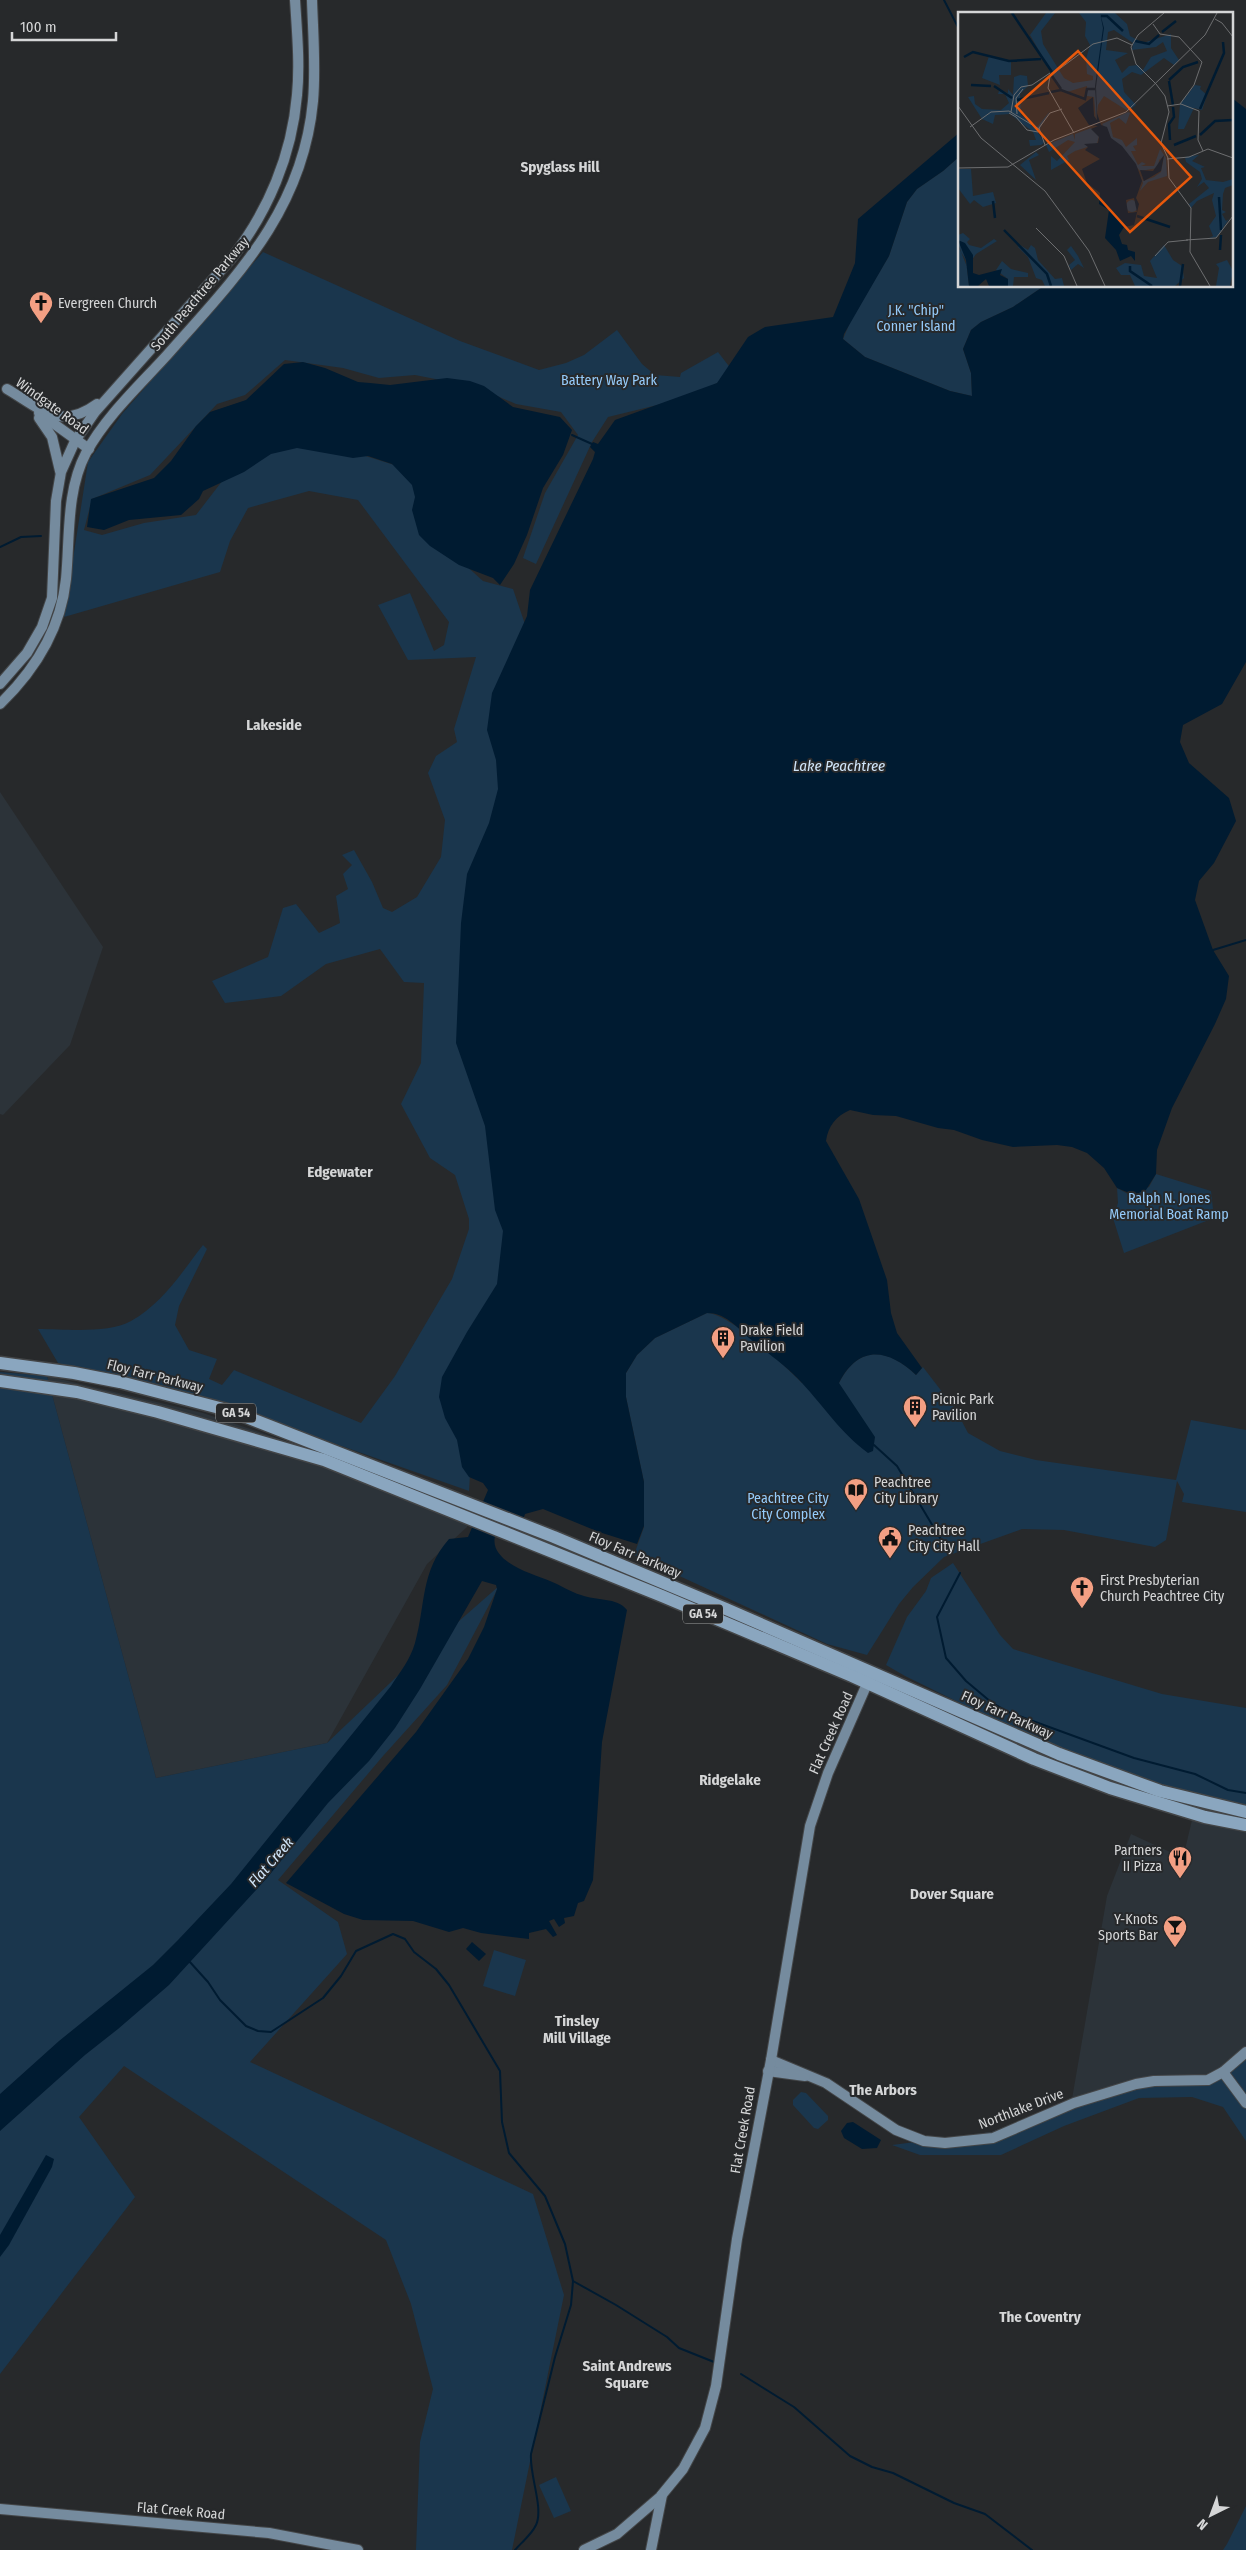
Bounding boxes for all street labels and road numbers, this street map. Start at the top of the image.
street label: South Peachtree Parkway [147,233,253,355]
street label: Windgate Road [12,374,92,438]
street label: Floy Farr Parkway [105,1356,206,1396]
road number: GA 54 [216,1404,256,1422]
street label: Floy Farr Parkway [586,1528,684,1582]
road number: GA 54 [683,1605,723,1624]
street label: Floy Farr Parkway [959,1687,1056,1743]
street label: Flat Creek Road [805,1689,857,1777]
street label: Flat Creek Road [727,2085,759,2175]
street label: Northlake Drive [976,2085,1066,2133]
street label: Flat Creek Road [136,2499,226,2523]

